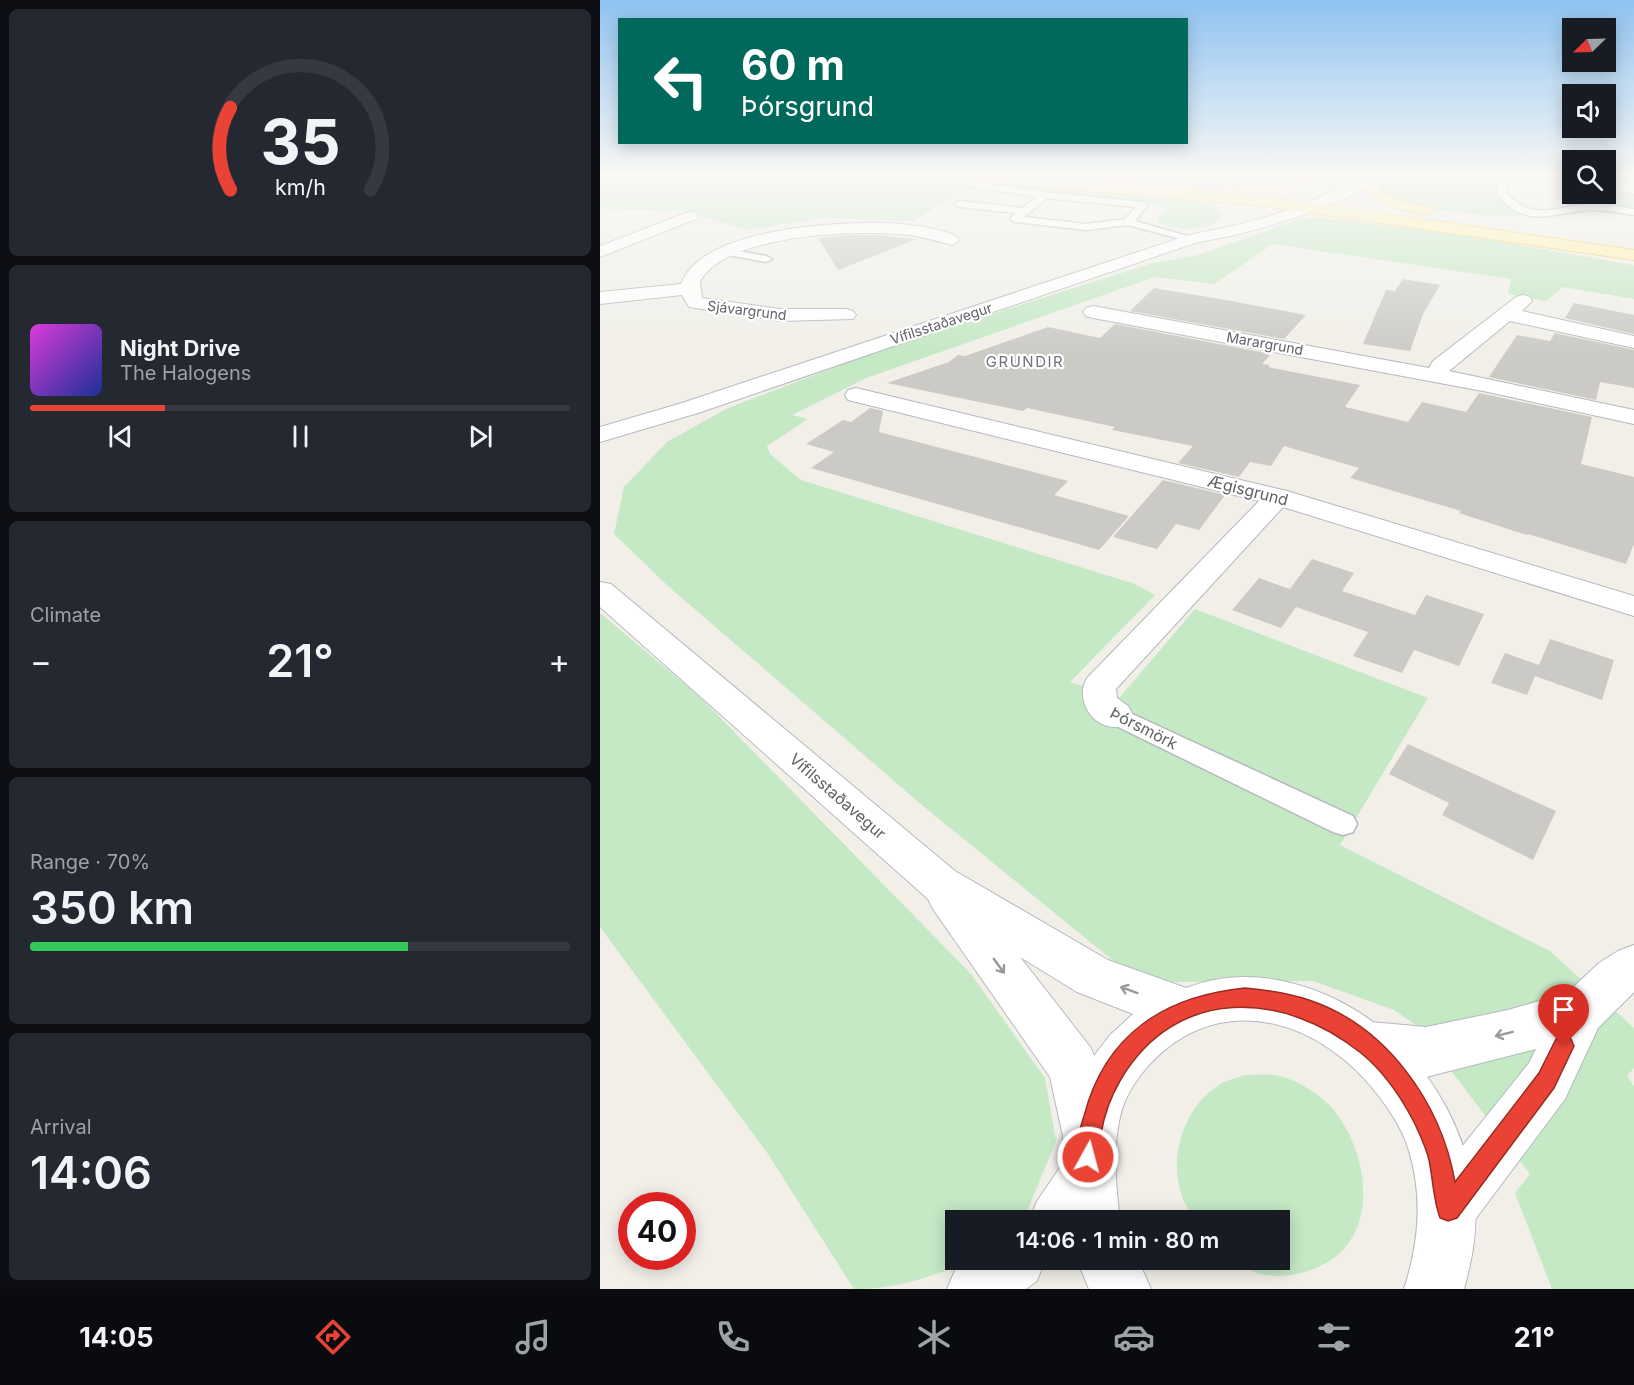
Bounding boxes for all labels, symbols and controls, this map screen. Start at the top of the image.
north arrow [1562,18,1616,72]
map controls [1562,18,1616,204]
text: 60 m [741,39,845,90]
icon: left [642,42,720,120]
button: sound [1562,84,1616,138]
text: Þórsgrund [741,90,874,123]
text: 35 [260,104,340,179]
button: search [1562,150,1616,204]
text: km/h [275,174,325,200]
street label: Sjávargrund [706,297,788,323]
street label: Vífilsstaðavegur [888,299,994,347]
street label: Marargrund [1225,328,1305,358]
text: Night Drive [120,335,240,361]
district label: GRUNDIR [986,352,1064,371]
text: The Halogens [120,361,251,385]
icon: previous [104,420,137,453]
icon: pause [284,420,317,453]
icon: next [464,420,497,453]
street label: Ægisgrund [1206,470,1290,510]
text: Climate [30,603,101,627]
text: 21° [266,633,334,688]
text: − [30,641,52,681]
text: + [548,641,570,681]
street label: Þórsmörk [1107,703,1181,754]
street label: Vífilsstaðavegur [786,749,890,843]
text: Range · 70% [30,850,150,874]
text: 350 km [30,880,194,935]
one-way arrow [993,957,1005,973]
one-way arrow [1120,984,1139,995]
pin [1538,984,1589,1046]
icon: arrive [1547,993,1580,1026]
one-way arrow [1495,1029,1514,1041]
text: Arrival [30,1115,92,1139]
position arrow [1056,1125,1120,1189]
text: 14:06 [30,1145,152,1200]
speed limit sign: 40 [618,1192,696,1270]
text: 14:06 · 1 min · 80 m [1016,1227,1219,1253]
icon: directions [312,1316,354,1358]
icon: music [512,1316,554,1358]
icon: phone [712,1316,754,1358]
icon: climate [913,1316,955,1358]
icon: car [1113,1316,1155,1358]
icon: filters [1313,1316,1355,1358]
text: 14:05 [79,1321,154,1354]
text: 21° [1514,1321,1555,1354]

